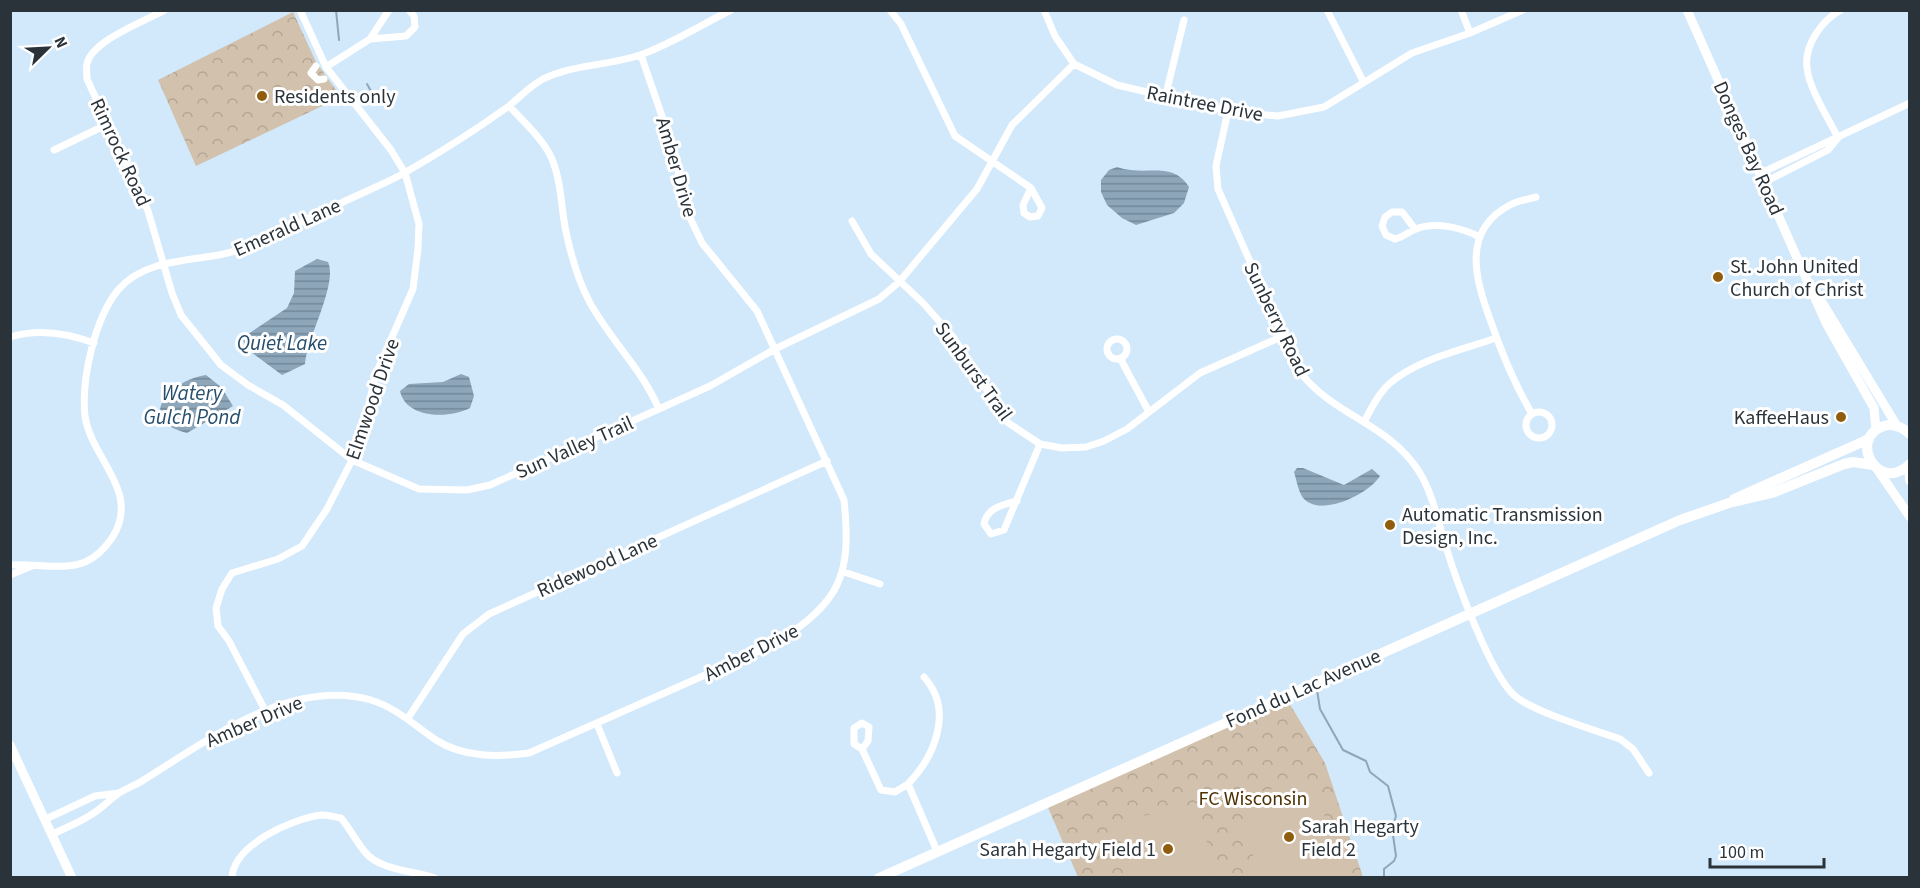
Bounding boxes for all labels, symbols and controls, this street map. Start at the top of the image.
north arrow [18,18,78,78]
text: N [49,33,73,52]
street label: Donges Bay Road [1706,77,1790,220]
street label: Raintree Drive [1144,79,1265,129]
place label: Residents only [274,83,396,111]
marker: Residents only [255,89,269,103]
street label: Rimrock Road [83,94,157,211]
street label: Amber Drive [648,114,704,221]
street label: Emerald Lane [229,192,345,264]
place label: St. John United Church of Christ [1730,253,1864,304]
street label: Sunberry Road [1236,258,1316,381]
marker: St. John United Church of Christ [1711,270,1725,284]
street label: Sunburst Trail [928,316,1019,427]
water label: Quiet Lake [237,328,327,358]
street label: Elmwood Drive [339,335,407,464]
water label: Watery Gulch Pond [143,378,241,432]
place label: KaffeeHaus [1734,404,1829,432]
street label: Sun Valley Trail [511,409,638,486]
marker: KaffeeHaus [1834,410,1848,424]
place label: Automatic Transmission Design, Inc. [1402,501,1603,552]
marker: Automatic Transmission Design, Inc. [1383,518,1397,532]
street label: Ridewood Lane [533,527,662,605]
street label: Amber Drive [699,617,804,689]
street label: Fond du Lac Avenue [1221,642,1385,736]
street label: Amber Drive [202,689,307,755]
park label: FC Wisconsin [1199,785,1307,813]
place label: Sarah Hegarty Field 2 [1301,813,1419,864]
marker: Sarah Hegarty Field 2 [1282,830,1296,844]
scale bar [1710,831,1824,869]
place label: Sarah Hegarty Field 1 [979,836,1156,864]
text: 100 m [1719,840,1764,865]
marker: Sarah Hegarty Field 1 [1161,842,1175,856]

